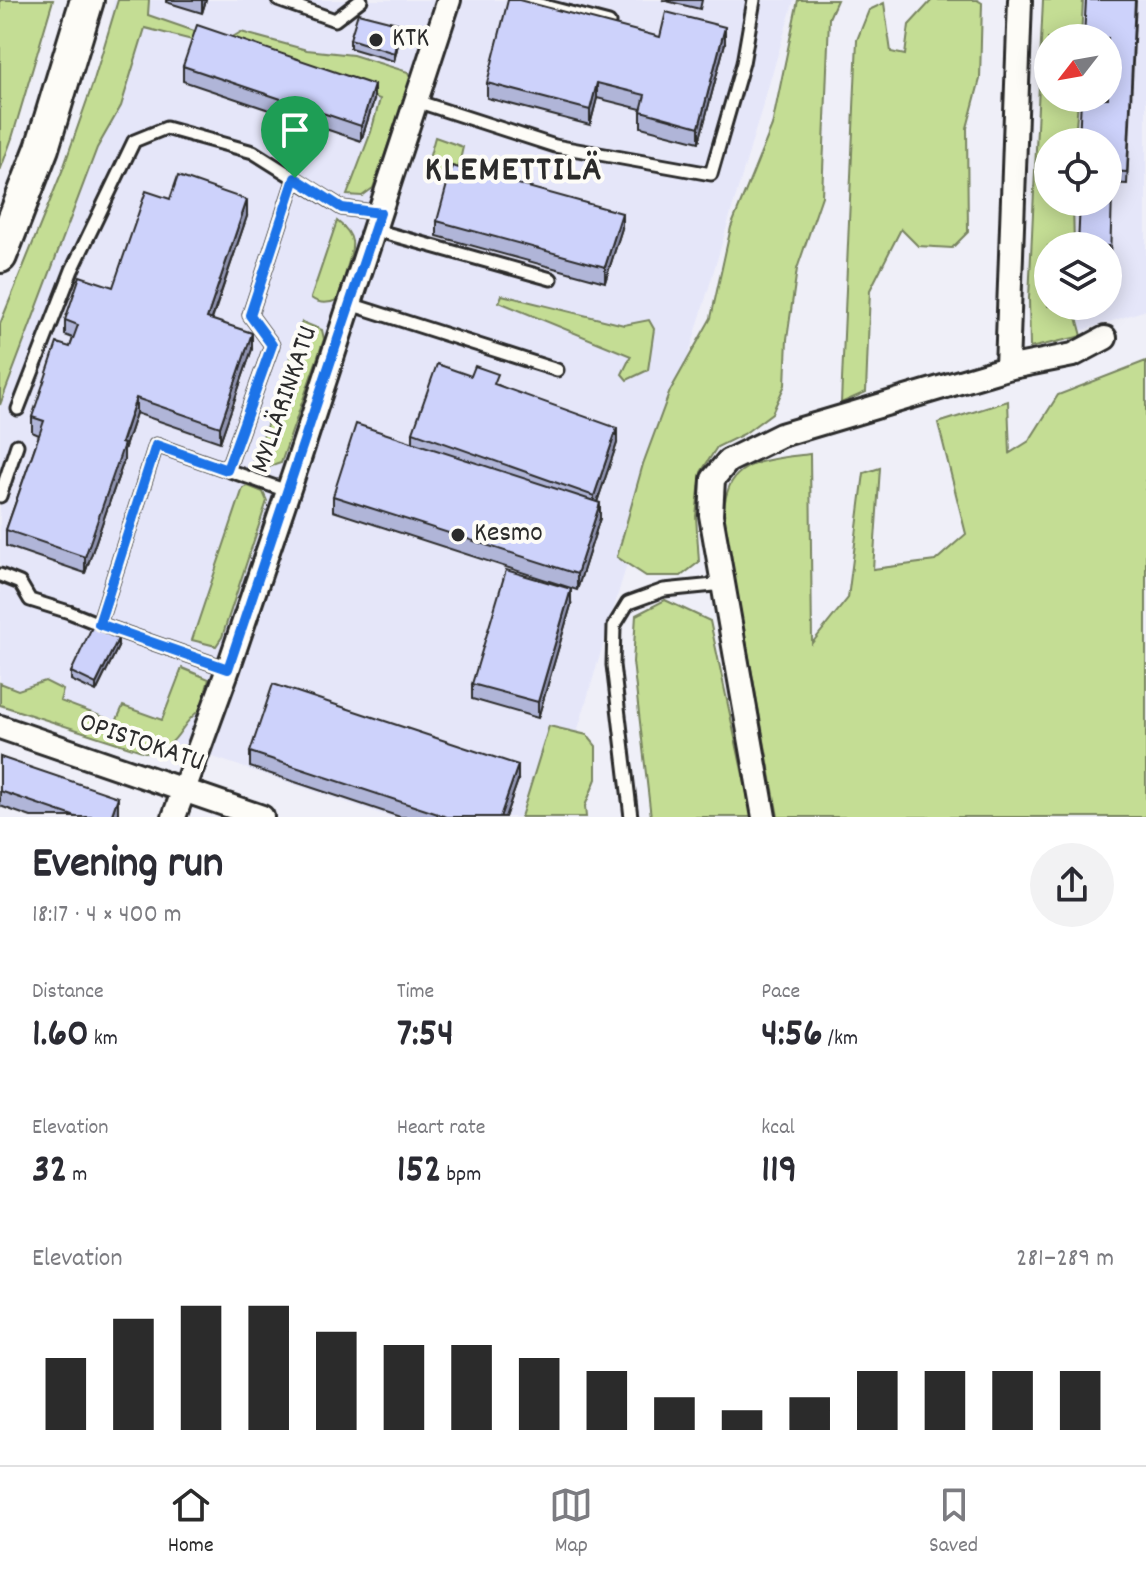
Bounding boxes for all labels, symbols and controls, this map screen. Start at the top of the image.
place label: KTK [392,20,429,60]
north arrow [1034,24,1122,112]
map controls [1034,24,1122,320]
marker: KTK [367,31,385,49]
pin [261,96,329,178]
icon: arrive [273,108,317,152]
button: locate [1034,128,1122,216]
district label: KLEMETTILÄ [425,146,603,198]
button: layers [1034,232,1122,320]
street label: MYLLÄRINKATU [242,321,330,479]
place label: Kesmo [474,515,543,555]
marker: Kesmo [449,526,467,544]
street label: OPISTOKATU [73,704,209,784]
text: Evening run [32,835,223,898]
button: share [1030,843,1114,927]
text: 18:17 · 4 × 400 m [32,897,182,934]
text: Distance [32,977,104,1008]
text: Time [397,977,434,1008]
text: Pace [761,977,800,1008]
text: 1.60 [32,1008,89,1065]
text: 7:54 [397,1008,454,1065]
text: 4:56 [761,1008,823,1065]
text: km [89,1024,118,1055]
text: /km [823,1024,858,1055]
text: Elevation [32,1113,109,1144]
text: Heart rate [397,1113,486,1144]
text: kcal [761,1113,795,1144]
text: 32 [32,1144,67,1201]
text: 152 [397,1144,441,1201]
text: 119 [761,1144,797,1201]
text: m [67,1160,87,1191]
text: bpm [441,1160,481,1191]
text: Elevation [32,1241,122,1278]
text: 281–289 m [1016,1241,1114,1278]
tab: Home [168,1483,214,1562]
tab: Map [549,1483,593,1562]
tab: Saved [929,1483,978,1562]

